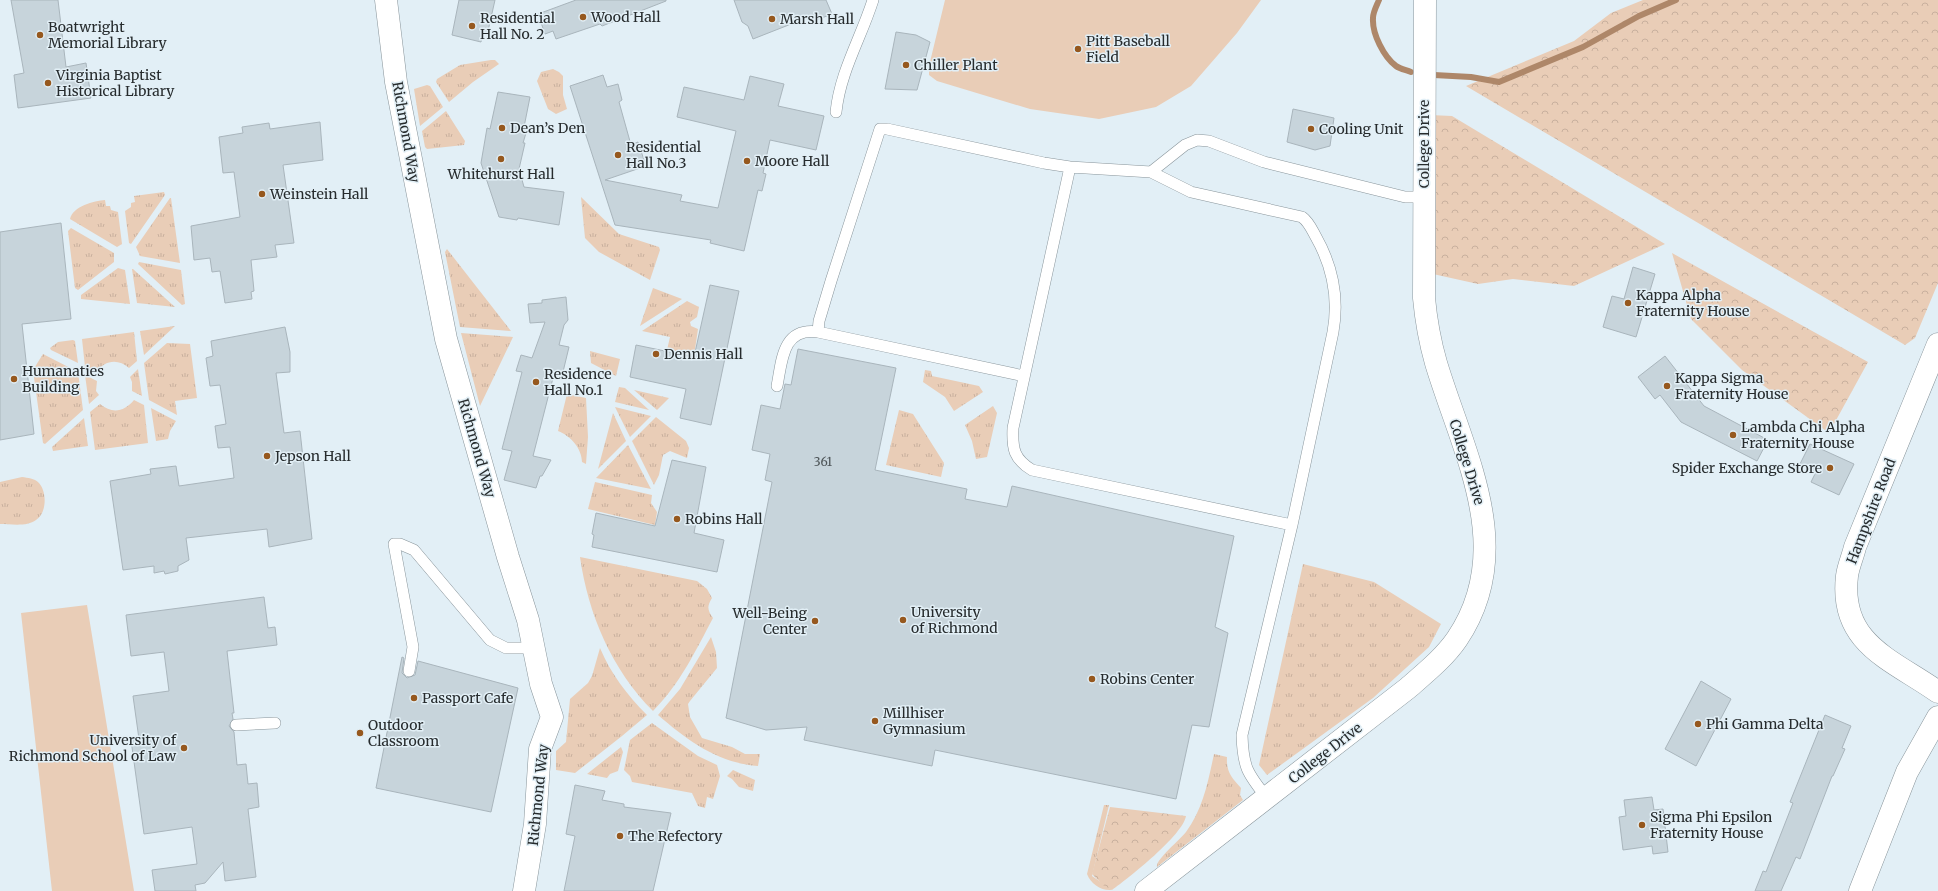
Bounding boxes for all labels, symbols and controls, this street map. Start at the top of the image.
place label: Wood Hall [590,8,661,26]
place label: Residential Hall No. 2 [480,9,556,43]
place label: Marsh Hall [780,10,855,28]
marker: Wood Hall [578,12,588,22]
marker: Marsh Hall [767,14,777,24]
place label: Boatwright Memorial Library [48,18,168,52]
marker: Residential Hall No. 2 [467,21,477,31]
marker: Boatwright Memorial Library [35,30,45,40]
place label: Pitt Baseball Field [1086,32,1171,66]
marker: Pitt Baseball Field [1073,44,1083,54]
place label: Chiller Plant [914,56,998,74]
marker: Chiller Plant [901,60,911,70]
place label: Virginia Baptist Historical Library [55,66,175,100]
marker: Virginia Baptist Historical Library [43,78,53,88]
street label: Richmond Way [388,80,424,185]
street label: College Drive [1415,100,1433,188]
place label: Dean’s Den [510,119,585,137]
place label: Cooling Unit [1319,120,1404,138]
marker: Dean’s Den [497,123,507,133]
marker: Cooling Unit [1306,124,1316,134]
place label: Residential Hall No.3 [626,138,702,172]
marker: Residential Hall No.3 [613,150,623,160]
place label: Moore Hall [755,152,830,170]
marker: Whitehurst Hall [496,154,506,164]
marker: Moore Hall [742,156,752,166]
place label: Whitehurst Hall [447,165,555,183]
place label: Weinstein Hall [269,185,369,203]
marker: Weinstein Hall [257,189,267,199]
place label: Kappa Alpha Fraternity House [1636,286,1749,320]
marker: Kappa Alpha Fraternity House [1623,298,1633,308]
place label: Dennis Hall [664,345,743,363]
marker: Dennis Hall [651,349,661,359]
place label: Humanaties Building [22,362,104,396]
place label: Residence Hall No.1 [544,365,612,399]
place label: Kappa Sigma Fraternity House [1675,369,1788,403]
marker: Humanaties Building [9,374,19,384]
marker: Residence Hall No.1 [531,377,541,387]
marker: Kappa Sigma Fraternity House [1662,381,1672,391]
street label: Richmond Way [454,396,500,500]
street label: College Drive [1445,417,1489,507]
place label: Lambda Chi Alpha Fraternity House [1741,418,1866,452]
marker: Lambda Chi Alpha Fraternity House [1728,430,1738,440]
place label: Jepson Hall [274,447,351,465]
marker: Jepson Hall [262,451,272,461]
house number: 361 [814,454,833,469]
street label: Hampshire Road [1843,455,1900,566]
place label: Spider Exchange Store [1672,459,1822,477]
marker: Spider Exchange Store [1825,463,1835,473]
place label: Robins Hall [685,510,763,528]
marker: Robins Hall [672,514,682,524]
place label: University of Richmond [911,603,998,637]
place label: Well-Being Center [732,604,808,638]
marker: University of Richmond [898,615,908,625]
marker: Well-Being Center [810,616,820,626]
place label: Robins Center [1100,670,1194,688]
marker: Robins Center [1087,674,1097,684]
place label: Passport Cafe [422,689,513,707]
marker: Passport Cafe [409,693,419,703]
place label: Millhiser Gymnasium [883,704,966,738]
place label: Phi Gamma Delta [1706,715,1824,733]
place label: Outdoor Classroom [368,716,439,750]
marker: Millhiser Gymnasium [870,716,880,726]
street label: College Drive [1285,719,1365,787]
marker: Phi Gamma Delta [1693,719,1703,729]
marker: Outdoor Classroom [355,728,365,738]
place label: University of Richmond School of Law [9,731,177,765]
street label: Richmond Way [524,742,552,847]
marker: University of Richmond School of Law [179,743,189,753]
place label: Sigma Phi Epsilon Fraternity House [1650,808,1772,842]
marker: Sigma Phi Epsilon Fraternity House [1637,820,1647,830]
place label: The Refectory [628,827,723,845]
marker: The Refectory [615,831,625,841]

